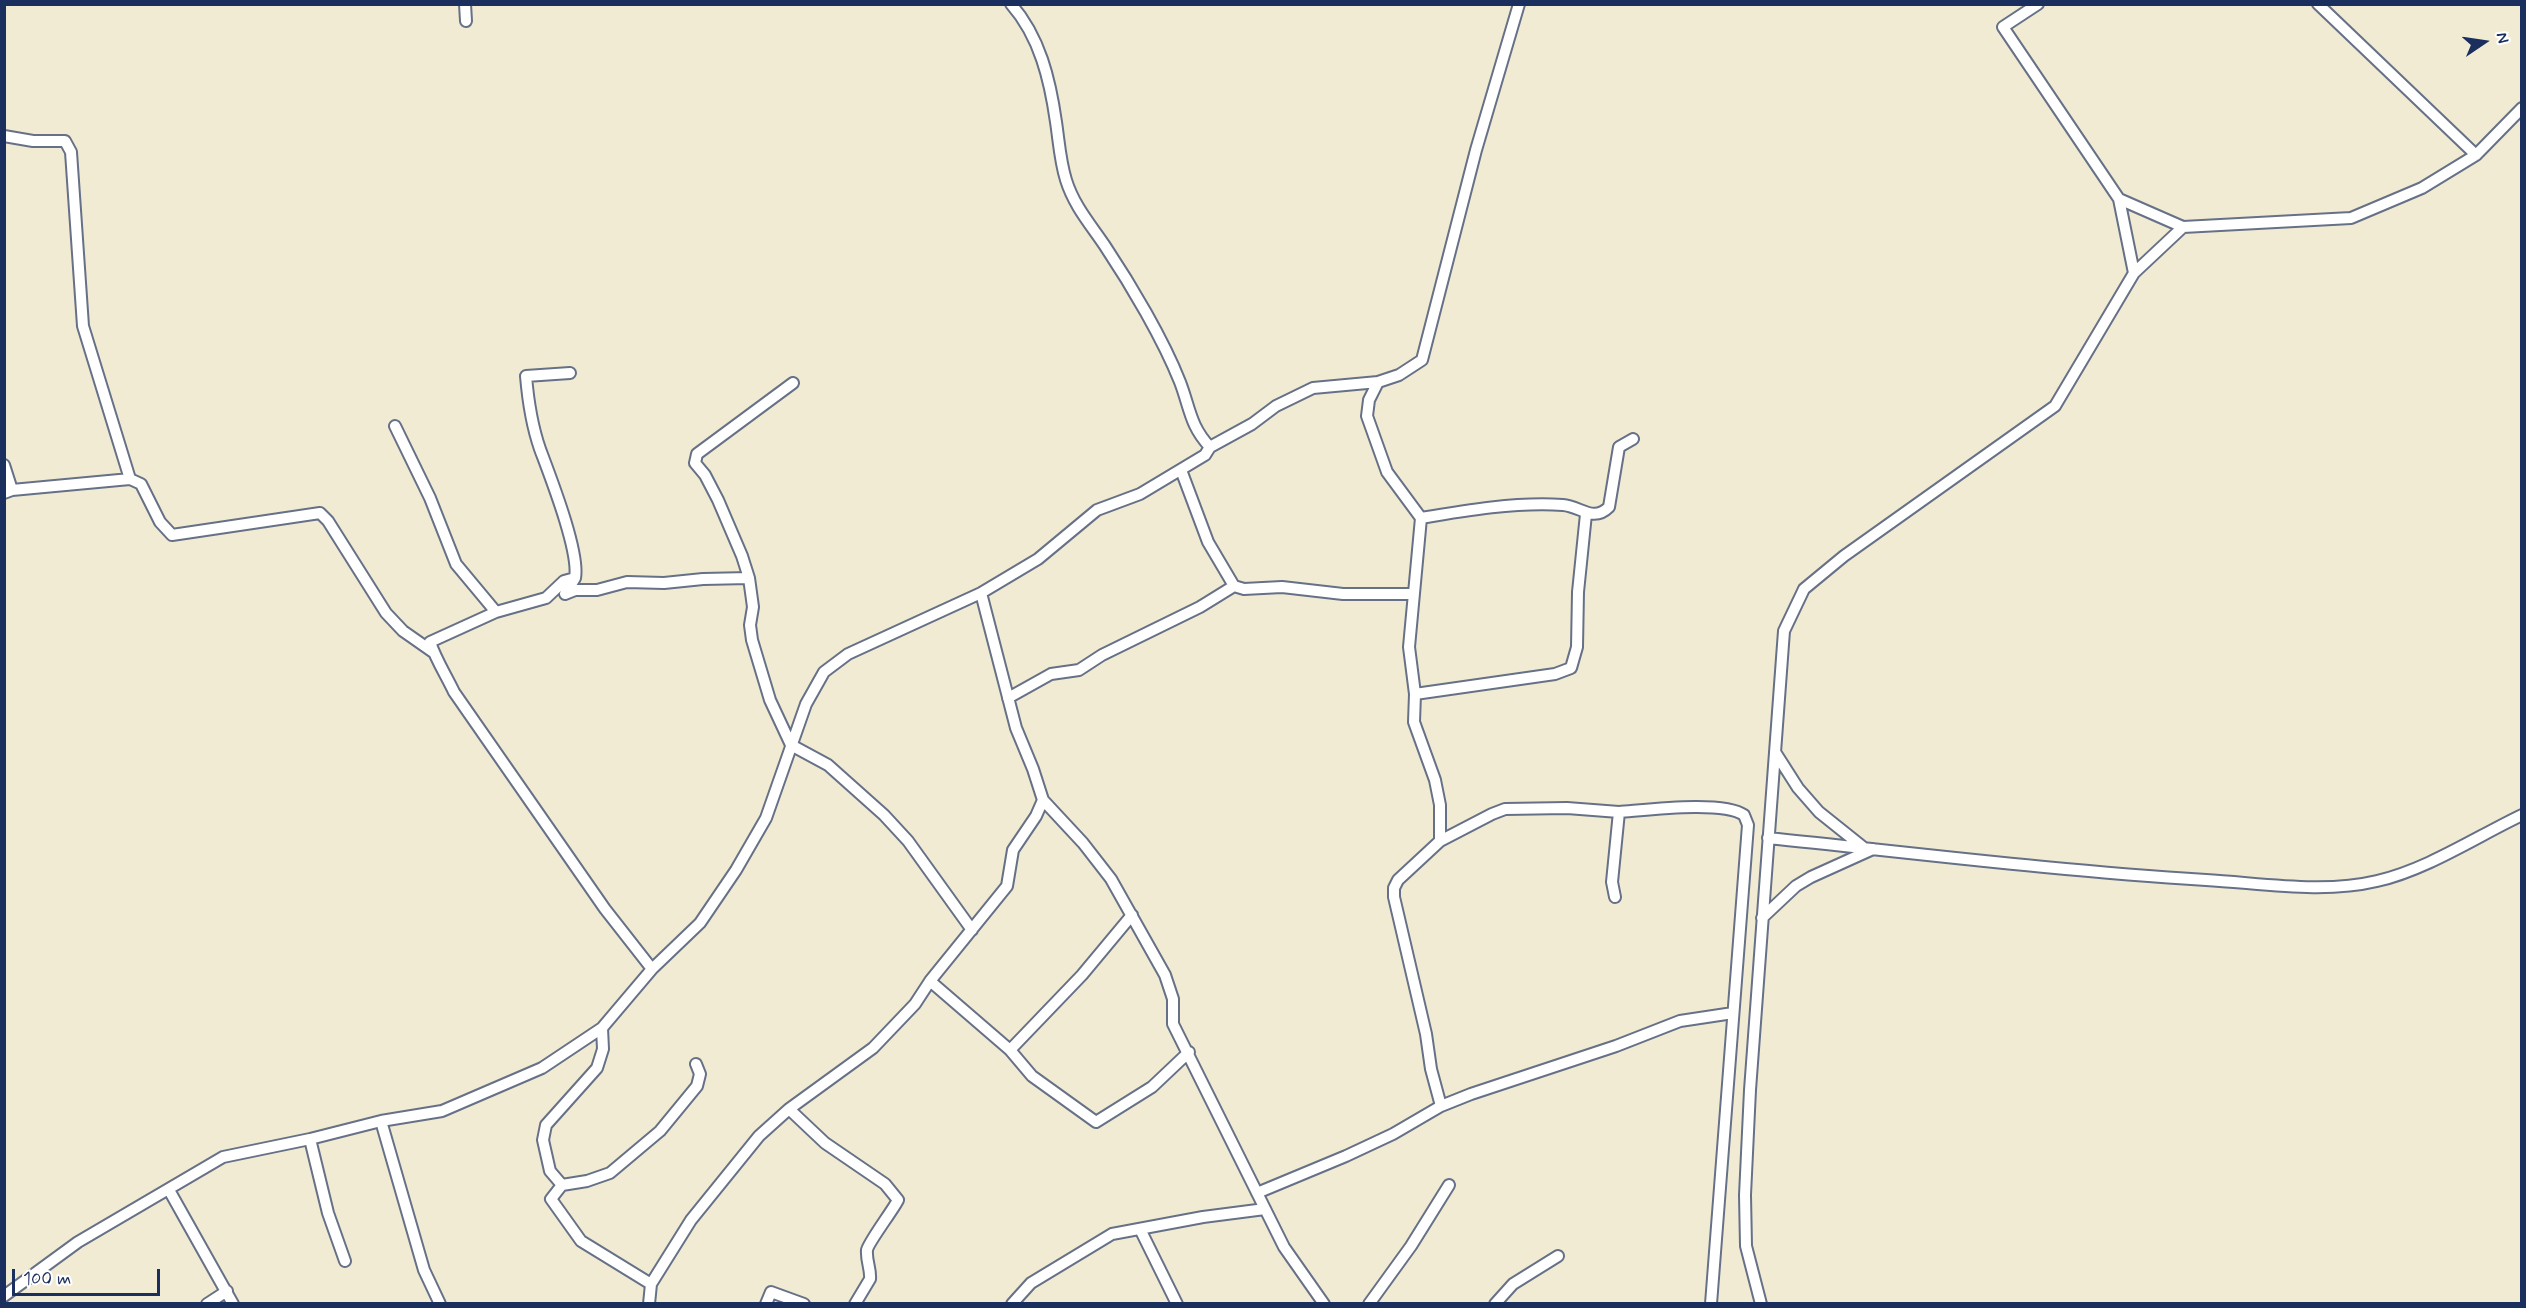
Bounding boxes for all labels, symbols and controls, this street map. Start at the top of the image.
north arrow [2454,12,2514,72]
text: N [2491,30,2513,45]
scale bar [15,1257,164,1295]
text: 100 m [23,1267,71,1291]

